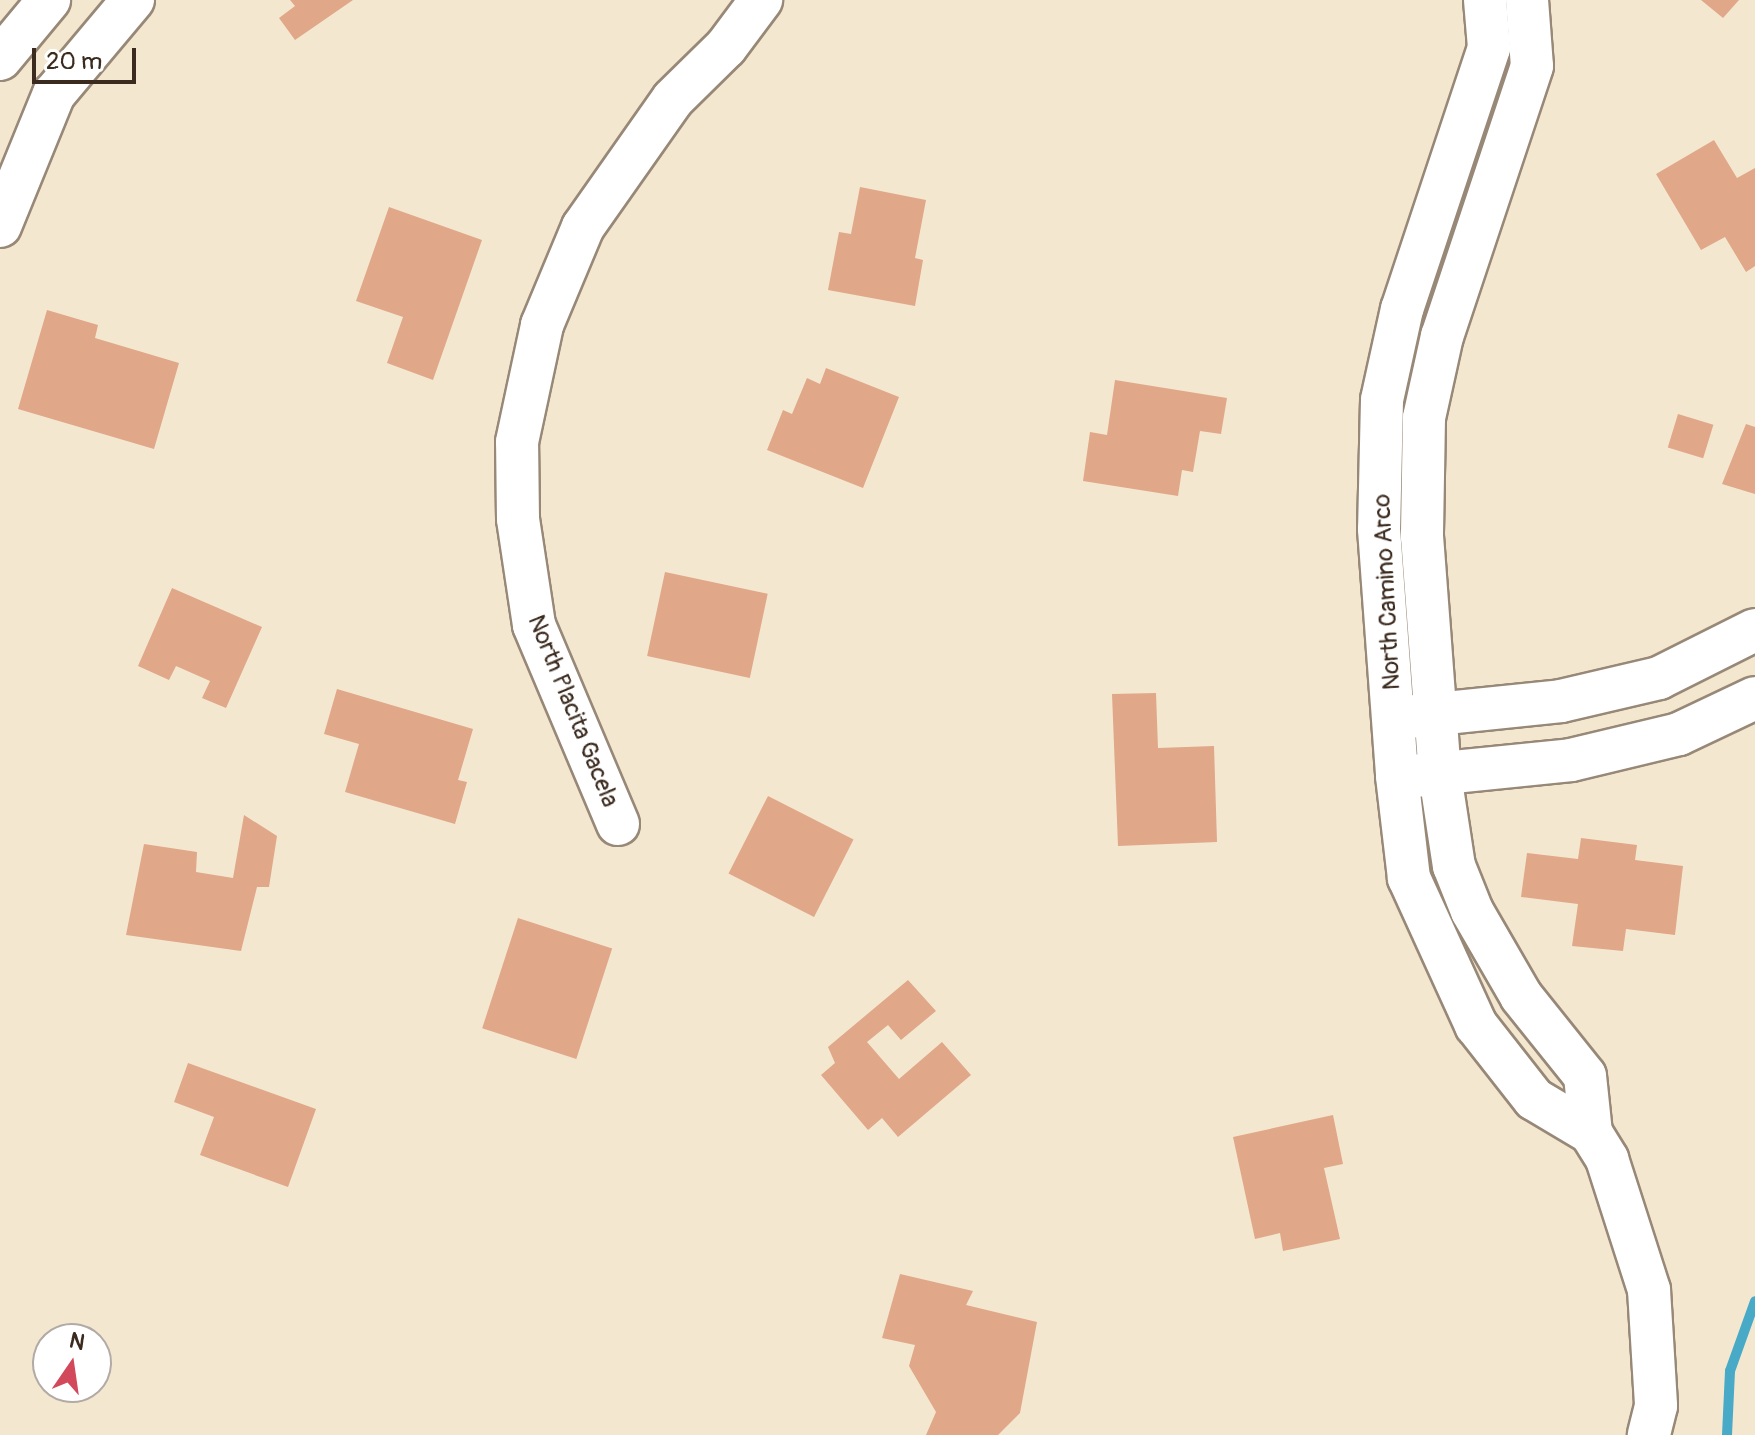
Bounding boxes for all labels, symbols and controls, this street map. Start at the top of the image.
scale bar [36,32,140,82]
text: 20 m [46,47,102,76]
street label: North Camino Arco [1367,493,1407,691]
street label: North Placita Gacela [521,611,625,811]
north arrow [32,1323,112,1403]
text: N [67,1326,87,1357]

